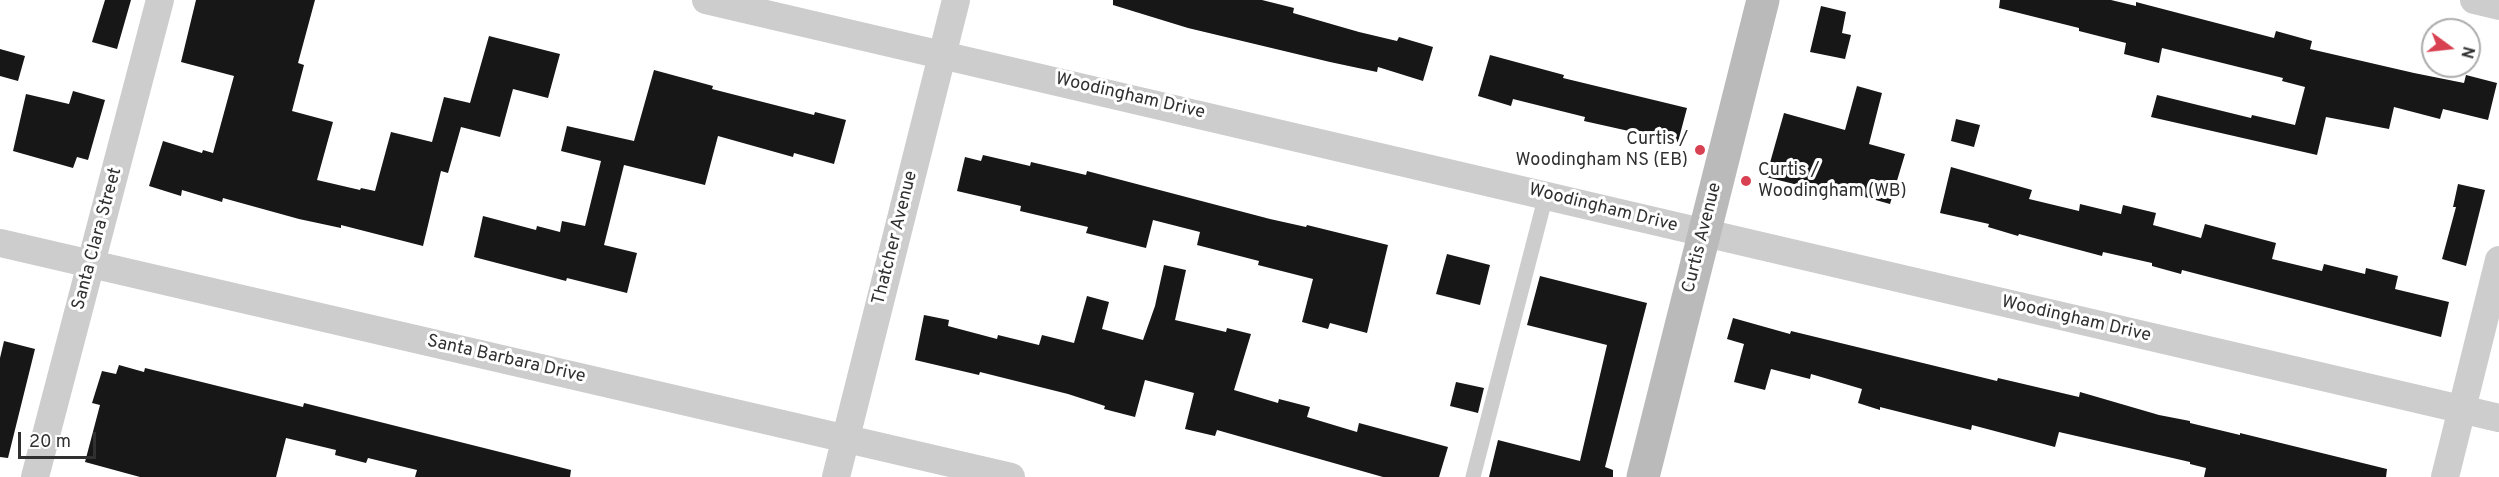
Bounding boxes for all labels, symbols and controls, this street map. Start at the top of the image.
north arrow [2421,18,2481,78]
text: N [2455,44,2478,60]
street label: Woodingham Drive [1053,69,1207,125]
place label: Curtis / Woodingham NS (EB) [1516,129,1688,172]
marker: Curtis / Woodingham NS (EB) [1693,143,1707,157]
place label: Curtis / Woodingham (WB) [1758,160,1907,202]
street label: Santa Clara Street [69,165,127,313]
street label: Thatcher Avenue [869,169,923,307]
marker: Curtis / Woodingham (WB) [1739,174,1753,188]
street label: Woodingham Drive [1526,180,1680,238]
street label: Curtis Avenue [1679,181,1727,295]
street label: Woodingham Drive [1999,292,2153,348]
street label: Santa Barbara Drive [424,331,588,389]
scale bar [21,420,99,458]
text: 20 m [29,431,71,454]

